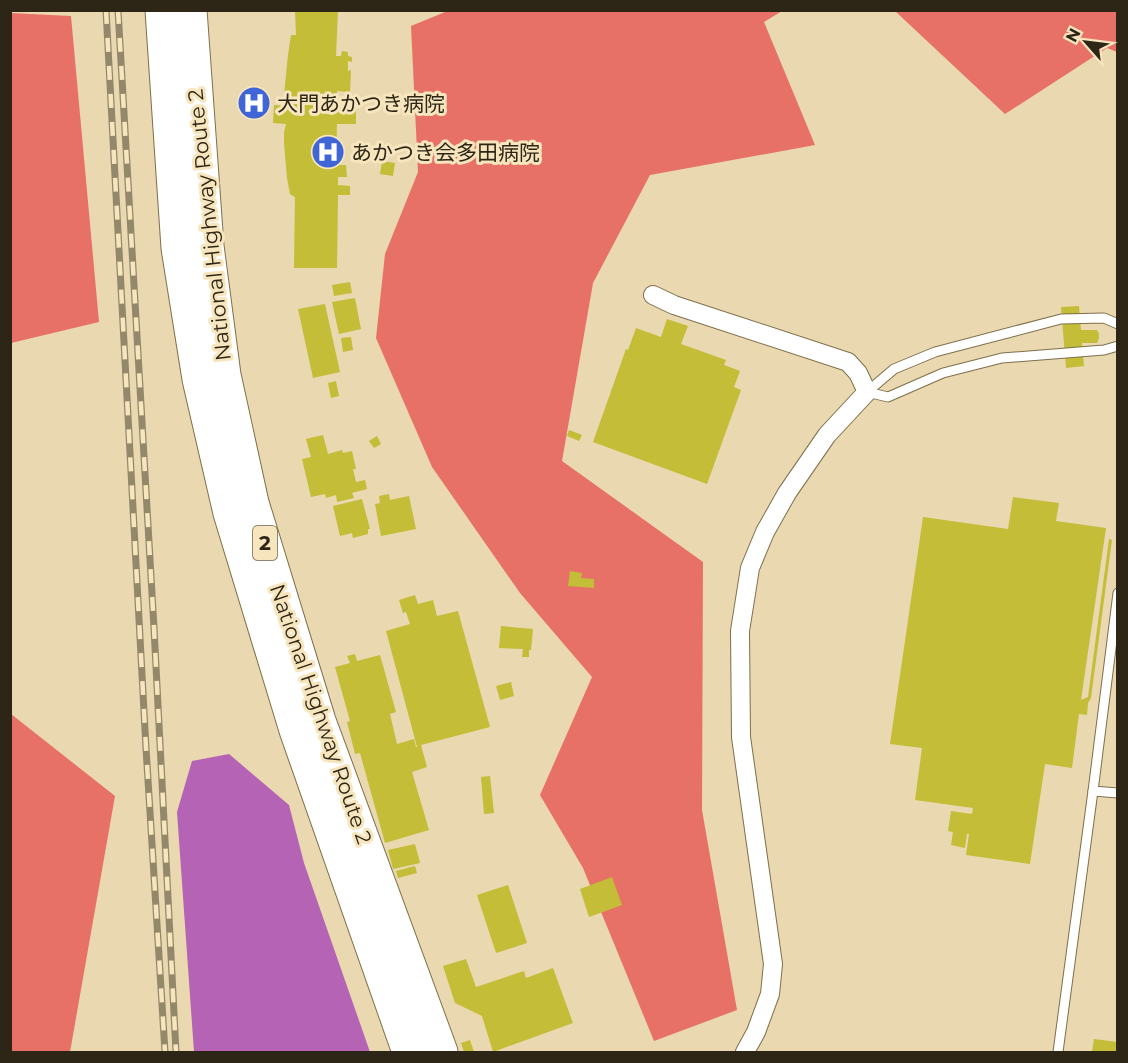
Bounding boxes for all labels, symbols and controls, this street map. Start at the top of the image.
north arrow [1056,12,1116,72]
text: N [1062,25,1085,45]
hospital icon: 大門あかつき病院 [236,85,272,121]
street label: National Highway Route 2 [182,88,236,362]
place label: 大門あかつき病院 [277,91,445,116]
hospital icon: あかつき会多田病院 [310,134,346,170]
place label: あかつき会多田病院 [351,140,540,165]
road number: 2 [253,526,277,560]
street label: National Highway Route 2 [265,581,377,847]

